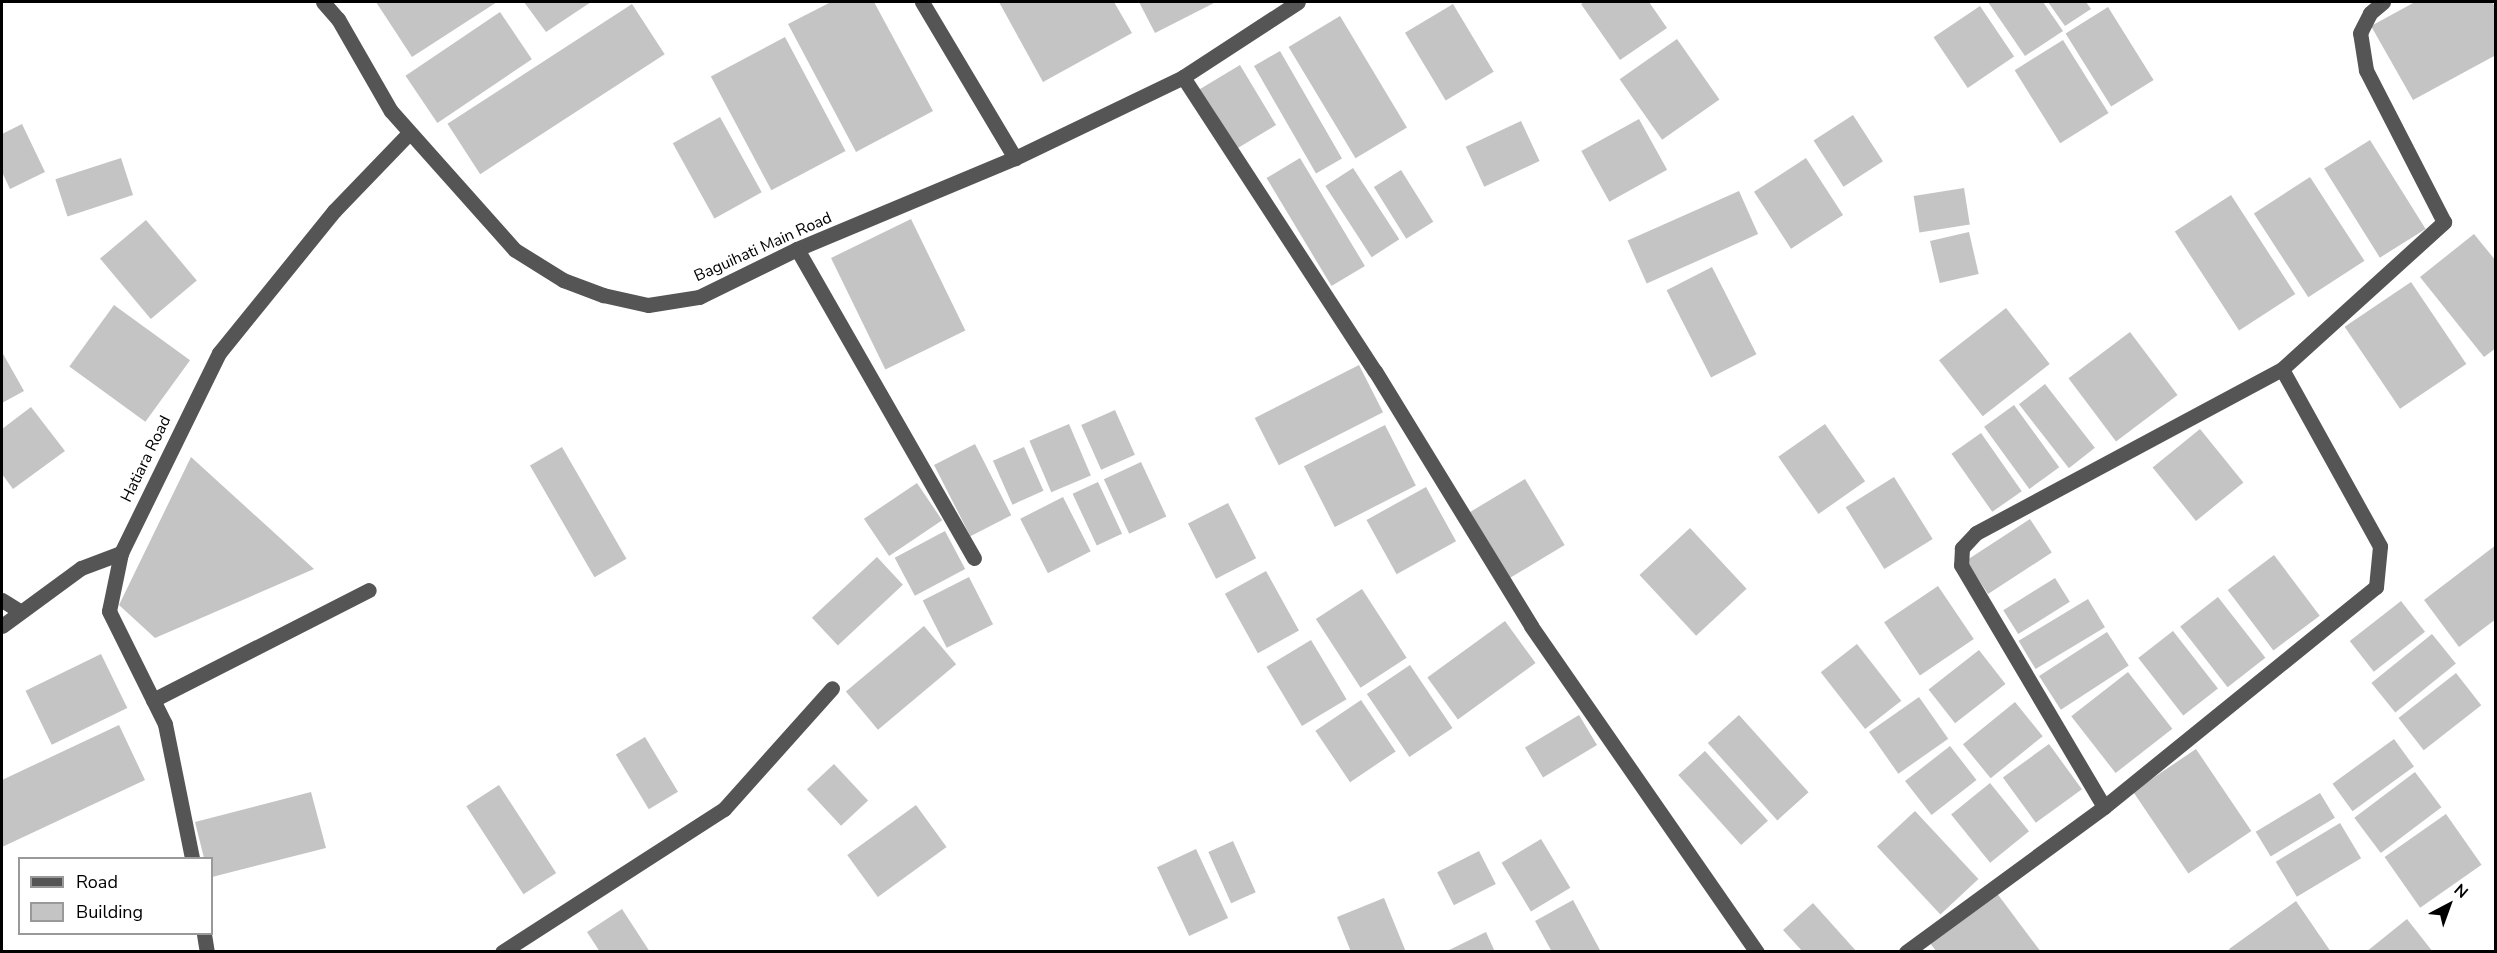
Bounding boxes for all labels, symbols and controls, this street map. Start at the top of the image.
street label: Baguihati Main Road [691,208,835,286]
street label: Hatiara Road [117,413,175,505]
legend [18,857,213,935]
text: Road [76,870,118,894]
north arrow [2419,875,2479,935]
text: N [2449,879,2473,904]
text: Building [76,900,143,924]

